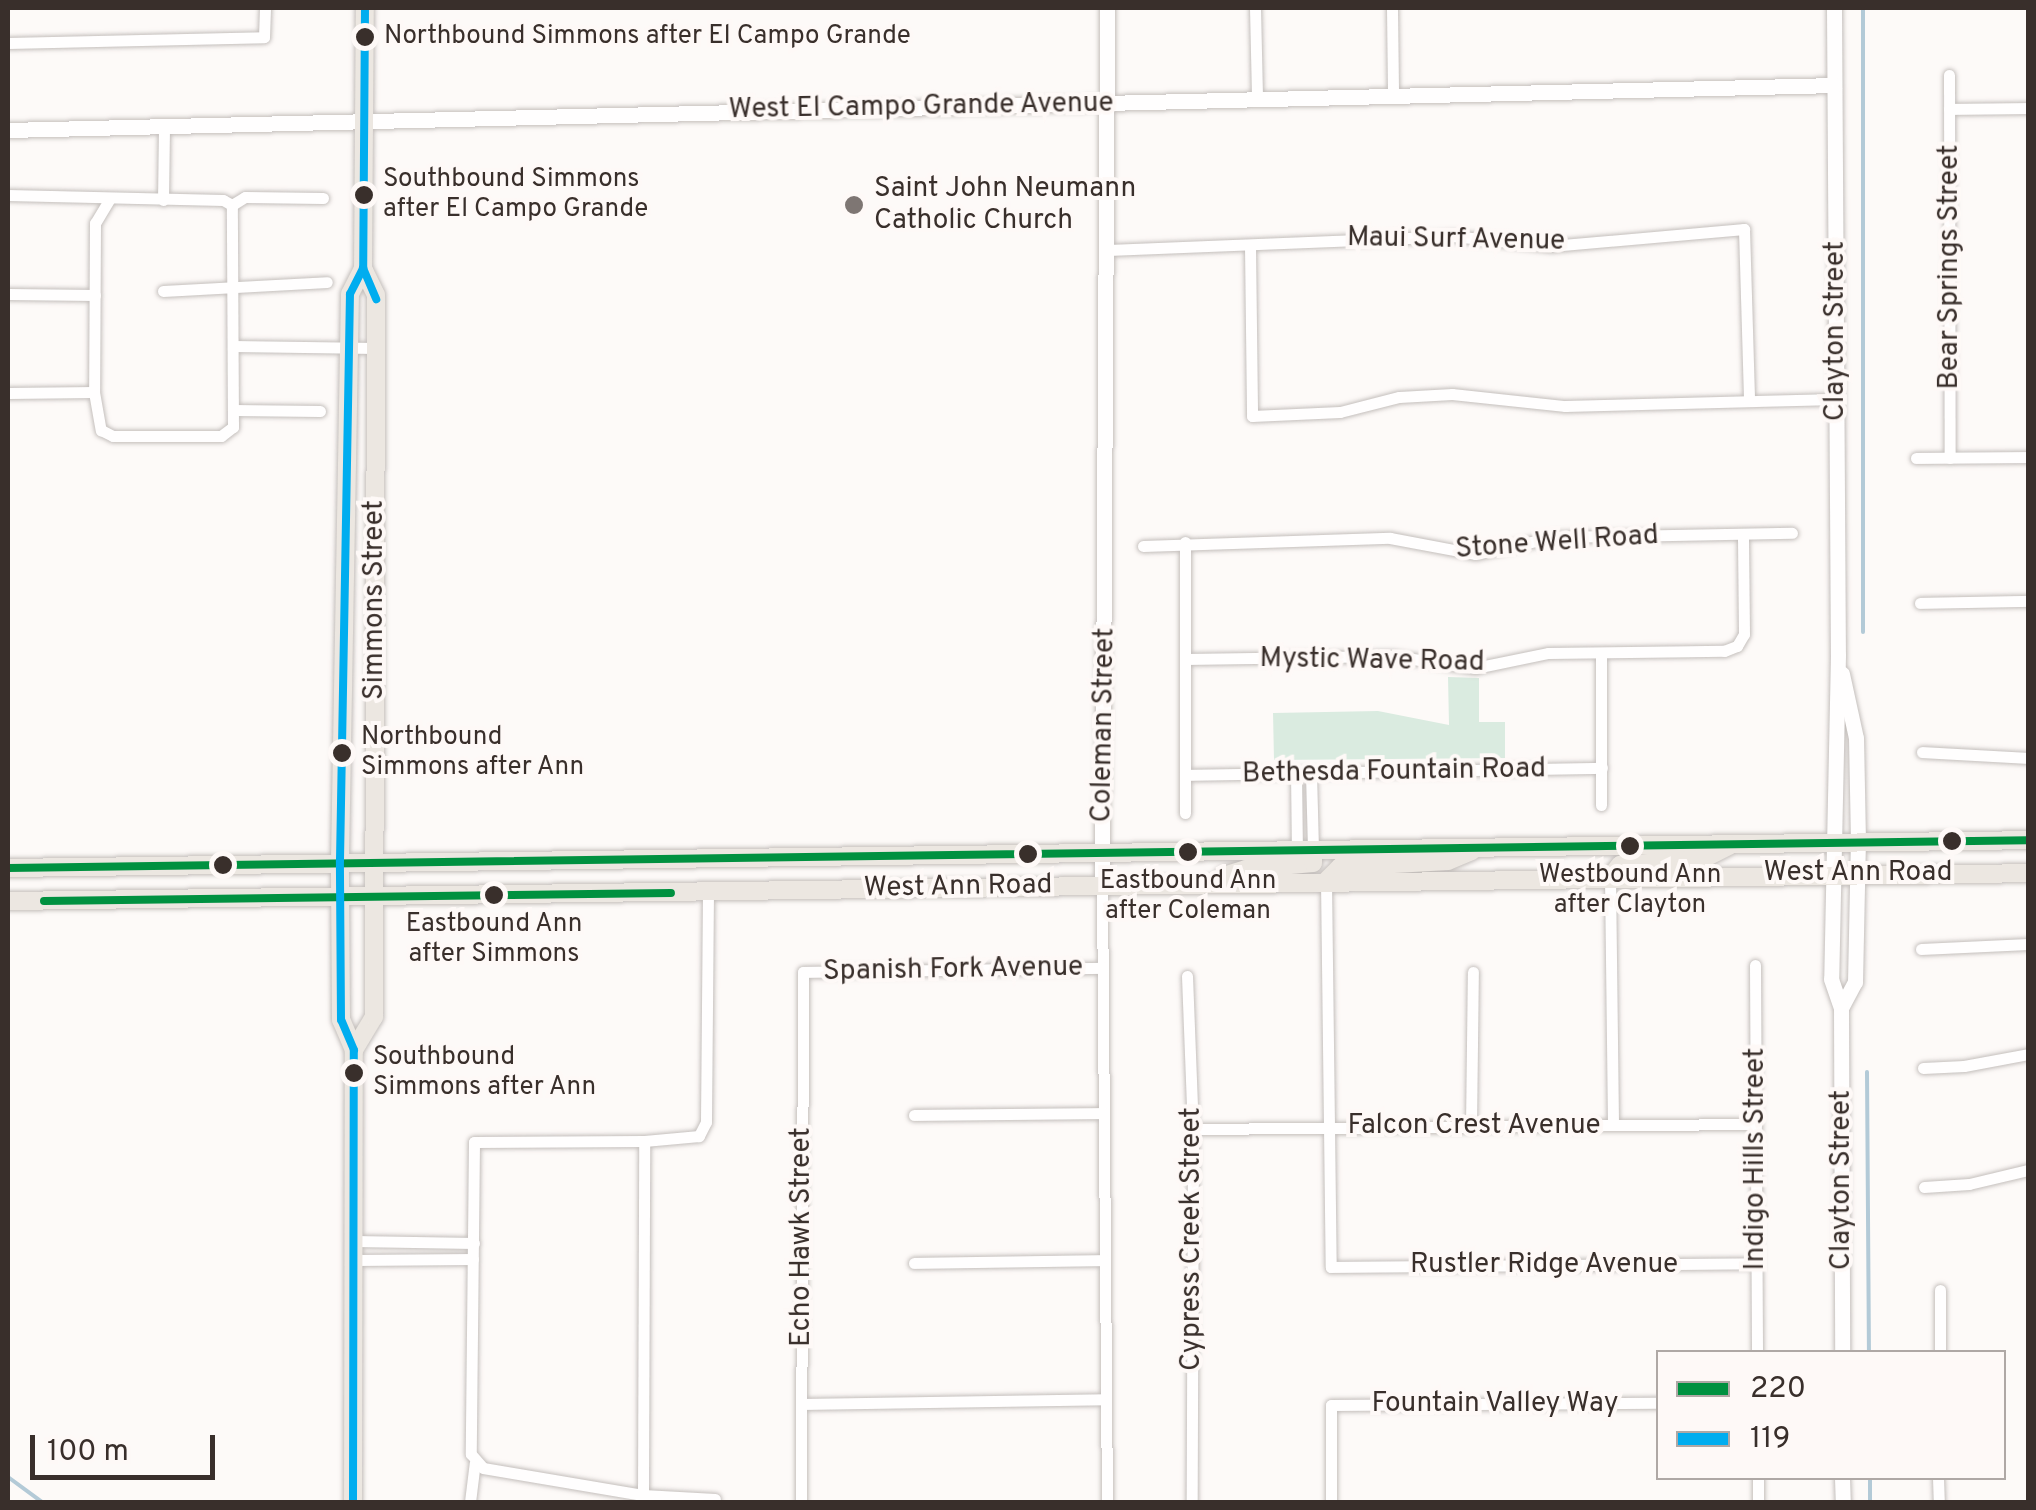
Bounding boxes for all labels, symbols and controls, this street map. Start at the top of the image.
place label: Northbound Simmons after El Campo Grande [384,21,911,53]
marker: Northbound Simmons after El Campo Grande [355,27,375,47]
street label: West El Campo Grande Avenue [728,87,1114,127]
street label: Bear Springs Street [1933,144,1967,390]
place label: Southbound Simmons after El Campo Grande [383,164,648,226]
place label: Saint John Neumann Catholic Church [874,172,1136,238]
marker: Southbound Simmons after El Campo Grande [354,185,374,205]
marker: Saint John Neumann Catholic Church [843,194,865,216]
street label: Maui Surf Avenue [1346,221,1566,259]
street label: Clayton Street [1819,241,1853,421]
street label: Simmons Street [358,500,392,700]
street label: Stone Well Road [1454,519,1660,567]
street label: Coleman Street [1086,627,1122,823]
street label: Mystic Wave Road [1259,642,1485,680]
place label: Northbound Simmons after Ann [361,722,585,784]
marker: Northbound Simmons after Ann [332,743,352,763]
street label: Bethesda Fountain Road [1242,753,1546,791]
unlabelled marker [1942,831,1962,851]
marker: Westbound Ann after Clayton [1620,836,1640,856]
marker: Eastbound Ann after Coleman [1178,842,1198,862]
unlabelled marker [1018,844,1038,864]
unlabelled marker [213,855,233,875]
street label: West Ann Road [1763,856,1953,890]
place label: Westbound Ann after Clayton [1538,860,1722,921]
place label: Eastbound Ann after Coleman [1099,866,1277,928]
street label: West Ann Road [863,869,1053,905]
marker: Eastbound Ann after Simmons [484,885,504,905]
place label: Eastbound Ann after Simmons [405,909,583,970]
street label: Spanish Fork Avenue [822,951,1084,989]
place label: Southbound Simmons after Ann [373,1042,597,1104]
street label: Indigo Hills Street [1739,1048,1773,1270]
marker: Southbound Simmons after Ann [344,1063,364,1083]
street label: Clayton Street [1825,1090,1859,1270]
street label: Cypress Creek Street [1175,1107,1209,1371]
street label: Falcon Crest Avenue [1347,1109,1601,1143]
street label: Echo Hawk Street [785,1127,819,1347]
street label: Rustler Ridge Avenue [1409,1248,1679,1282]
legend [1656,1350,2006,1480]
text: 220 [1750,1371,1806,1408]
street label: Fountain Valley Way [1371,1387,1619,1421]
scale bar [35,1415,220,1477]
text: 119 [1750,1421,1790,1458]
text: 100 m [47,1434,129,1471]

